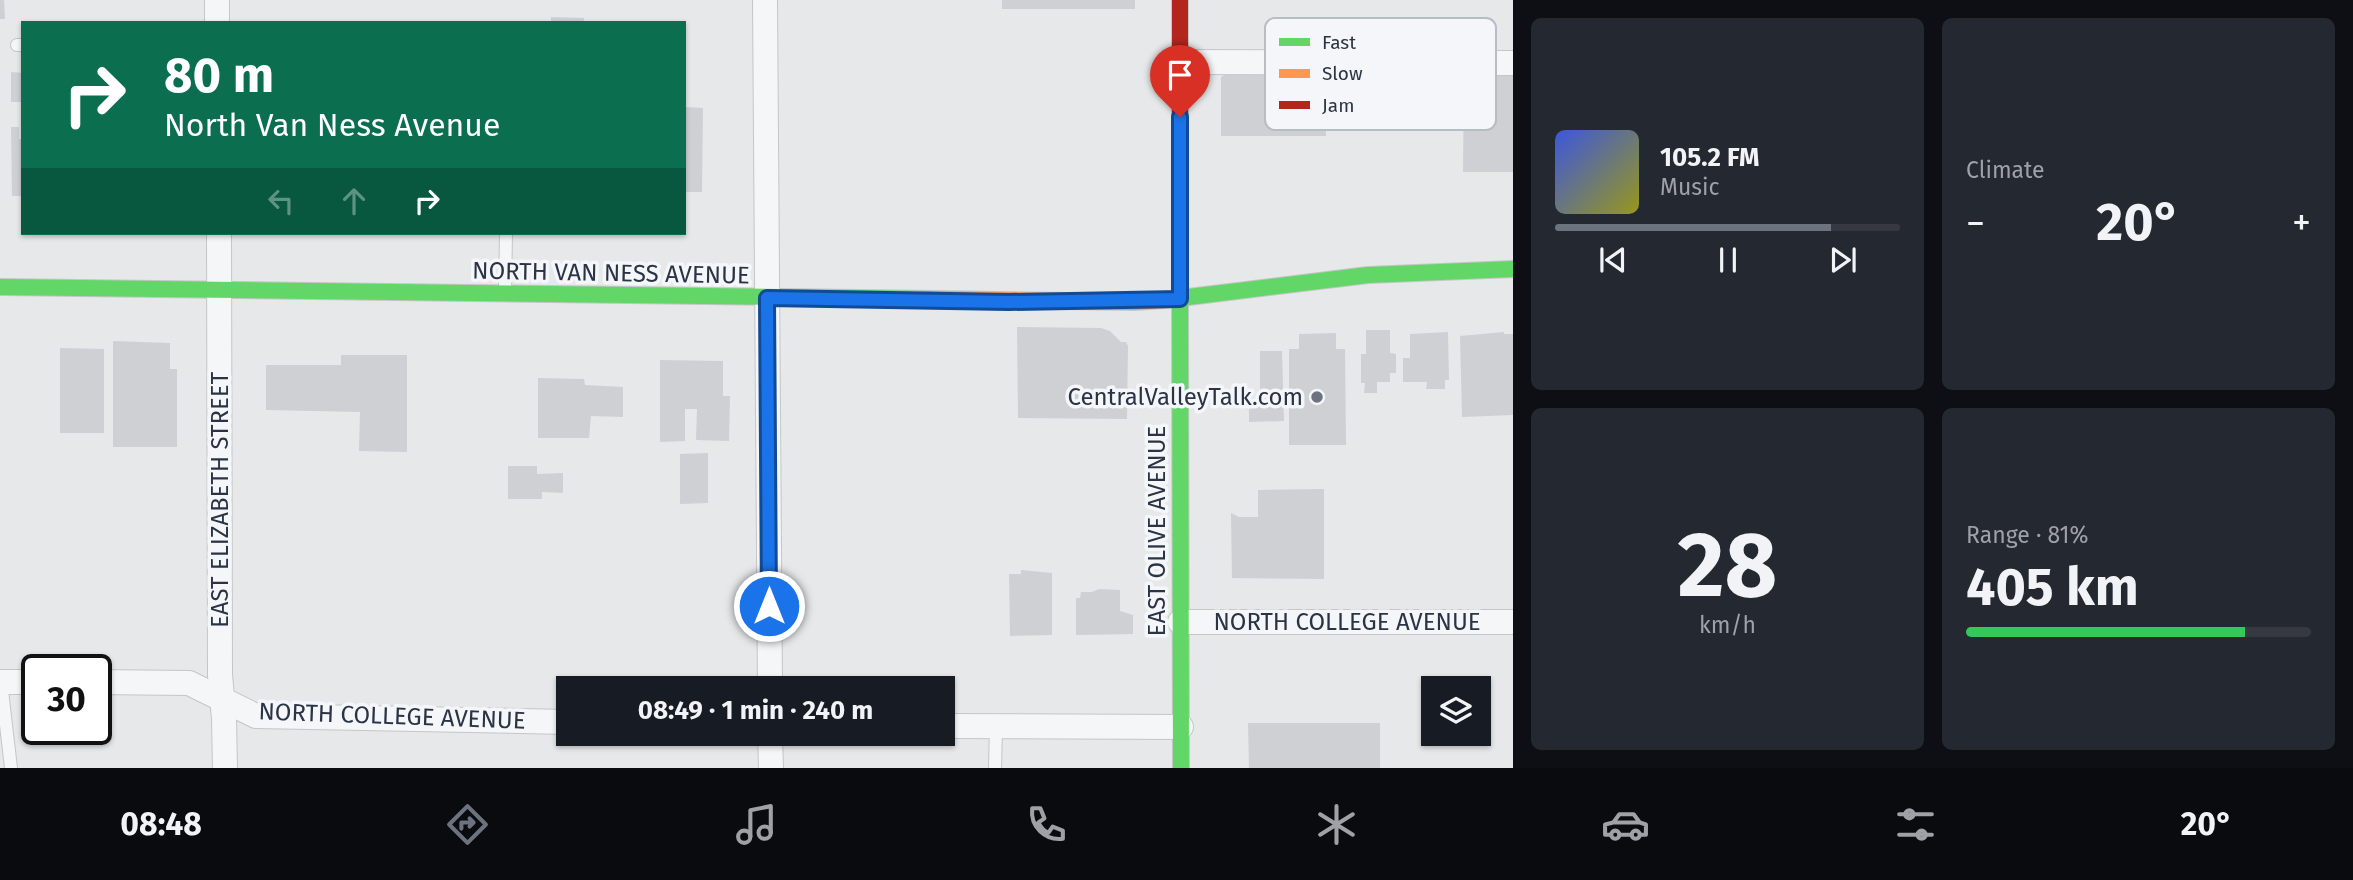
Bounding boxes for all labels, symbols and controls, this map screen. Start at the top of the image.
legend [1265,18,1496,130]
text: Fast [1322,31,1356,54]
pin [1150,45,1210,117]
text: 80 m [164,46,274,105]
icon: right [49,49,140,140]
icon: arrive [1161,56,1199,94]
text: Slow [1322,62,1363,85]
text: Jam [1322,94,1354,117]
text: North Van Ness Avenue [164,106,500,144]
text: 105.2 FM [1660,142,1759,173]
text: Climate [1966,156,2045,184]
text: Music [1660,173,1720,201]
icon: left [262,182,300,220]
icon: ahead [335,182,373,220]
icon: right [408,182,446,220]
text: 20° [2096,191,2181,254]
text: − [1966,200,1985,246]
text: + [2292,200,2311,246]
icon: previous [1594,241,1632,279]
icon: pause [1709,241,1747,279]
icon: next [1824,241,1862,279]
street label: NORTH VAN NESS AVENUE [472,257,750,289]
street label: EAST ELIZABETH STREET [206,371,234,628]
place label: CentralValleyTalk.com [1067,383,1303,411]
marker: CentralValleyTalk.com [1309,389,1325,405]
street label: EAST OLIVE AVENUE [1143,426,1171,636]
text: 28 [1678,511,1777,620]
text: Range · 81% [1966,521,2088,549]
text: 405 km [1966,556,2139,619]
position arrow [732,569,806,643]
street label: NORTH COLLEGE AVENUE [1213,608,1481,636]
text: km/h [1699,611,1756,639]
speed limit sign: 30 [21,654,112,745]
map controls [1421,676,1491,746]
button: layers [1421,676,1491,746]
text: 08:49 · 1 min · 240 m [638,695,873,726]
street label: NORTH COLLEGE AVENUE [258,697,526,735]
icon: directions [443,800,492,849]
icon: music [732,800,781,849]
icon: phone [1022,800,1071,849]
icon: climate [1312,800,1361,849]
icon: car [1601,800,1650,849]
icon: filters [1891,800,1940,849]
text: 08:48 [120,805,202,843]
text: 20° [2181,805,2233,843]

